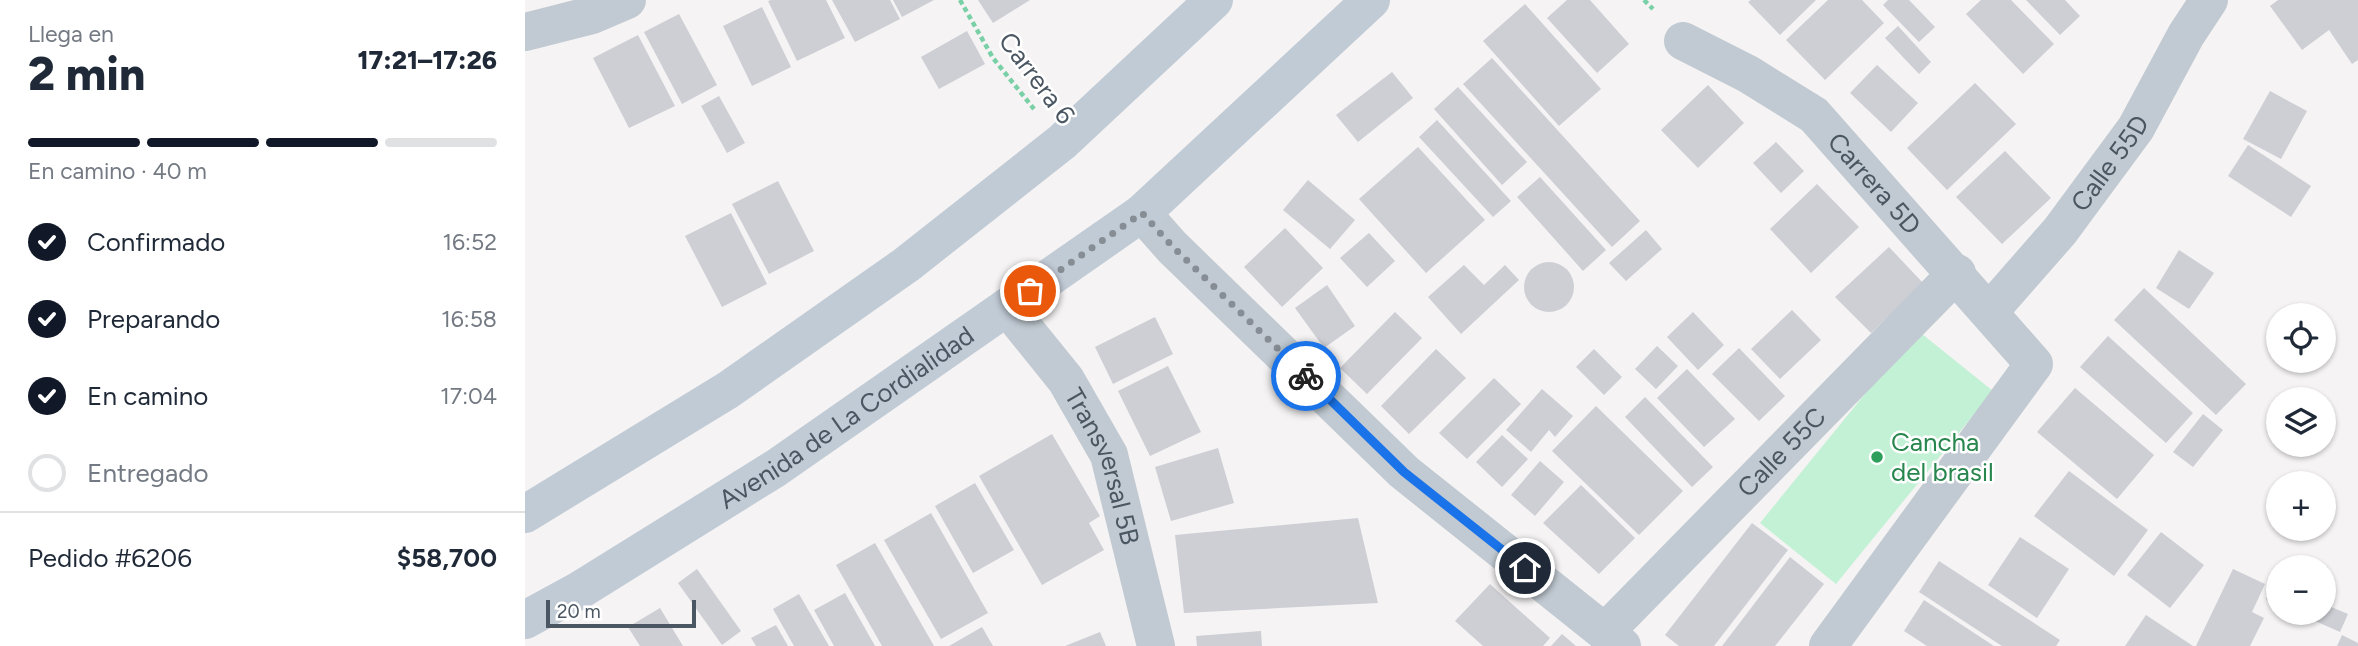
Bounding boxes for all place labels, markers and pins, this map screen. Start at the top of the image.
pin [1000,261,1060,321]
place label: Cancha del brasil [1891,426,1994,488]
marker: Cancha del brasil [1869,449,1885,465]
pin [1495,538,1555,598]

